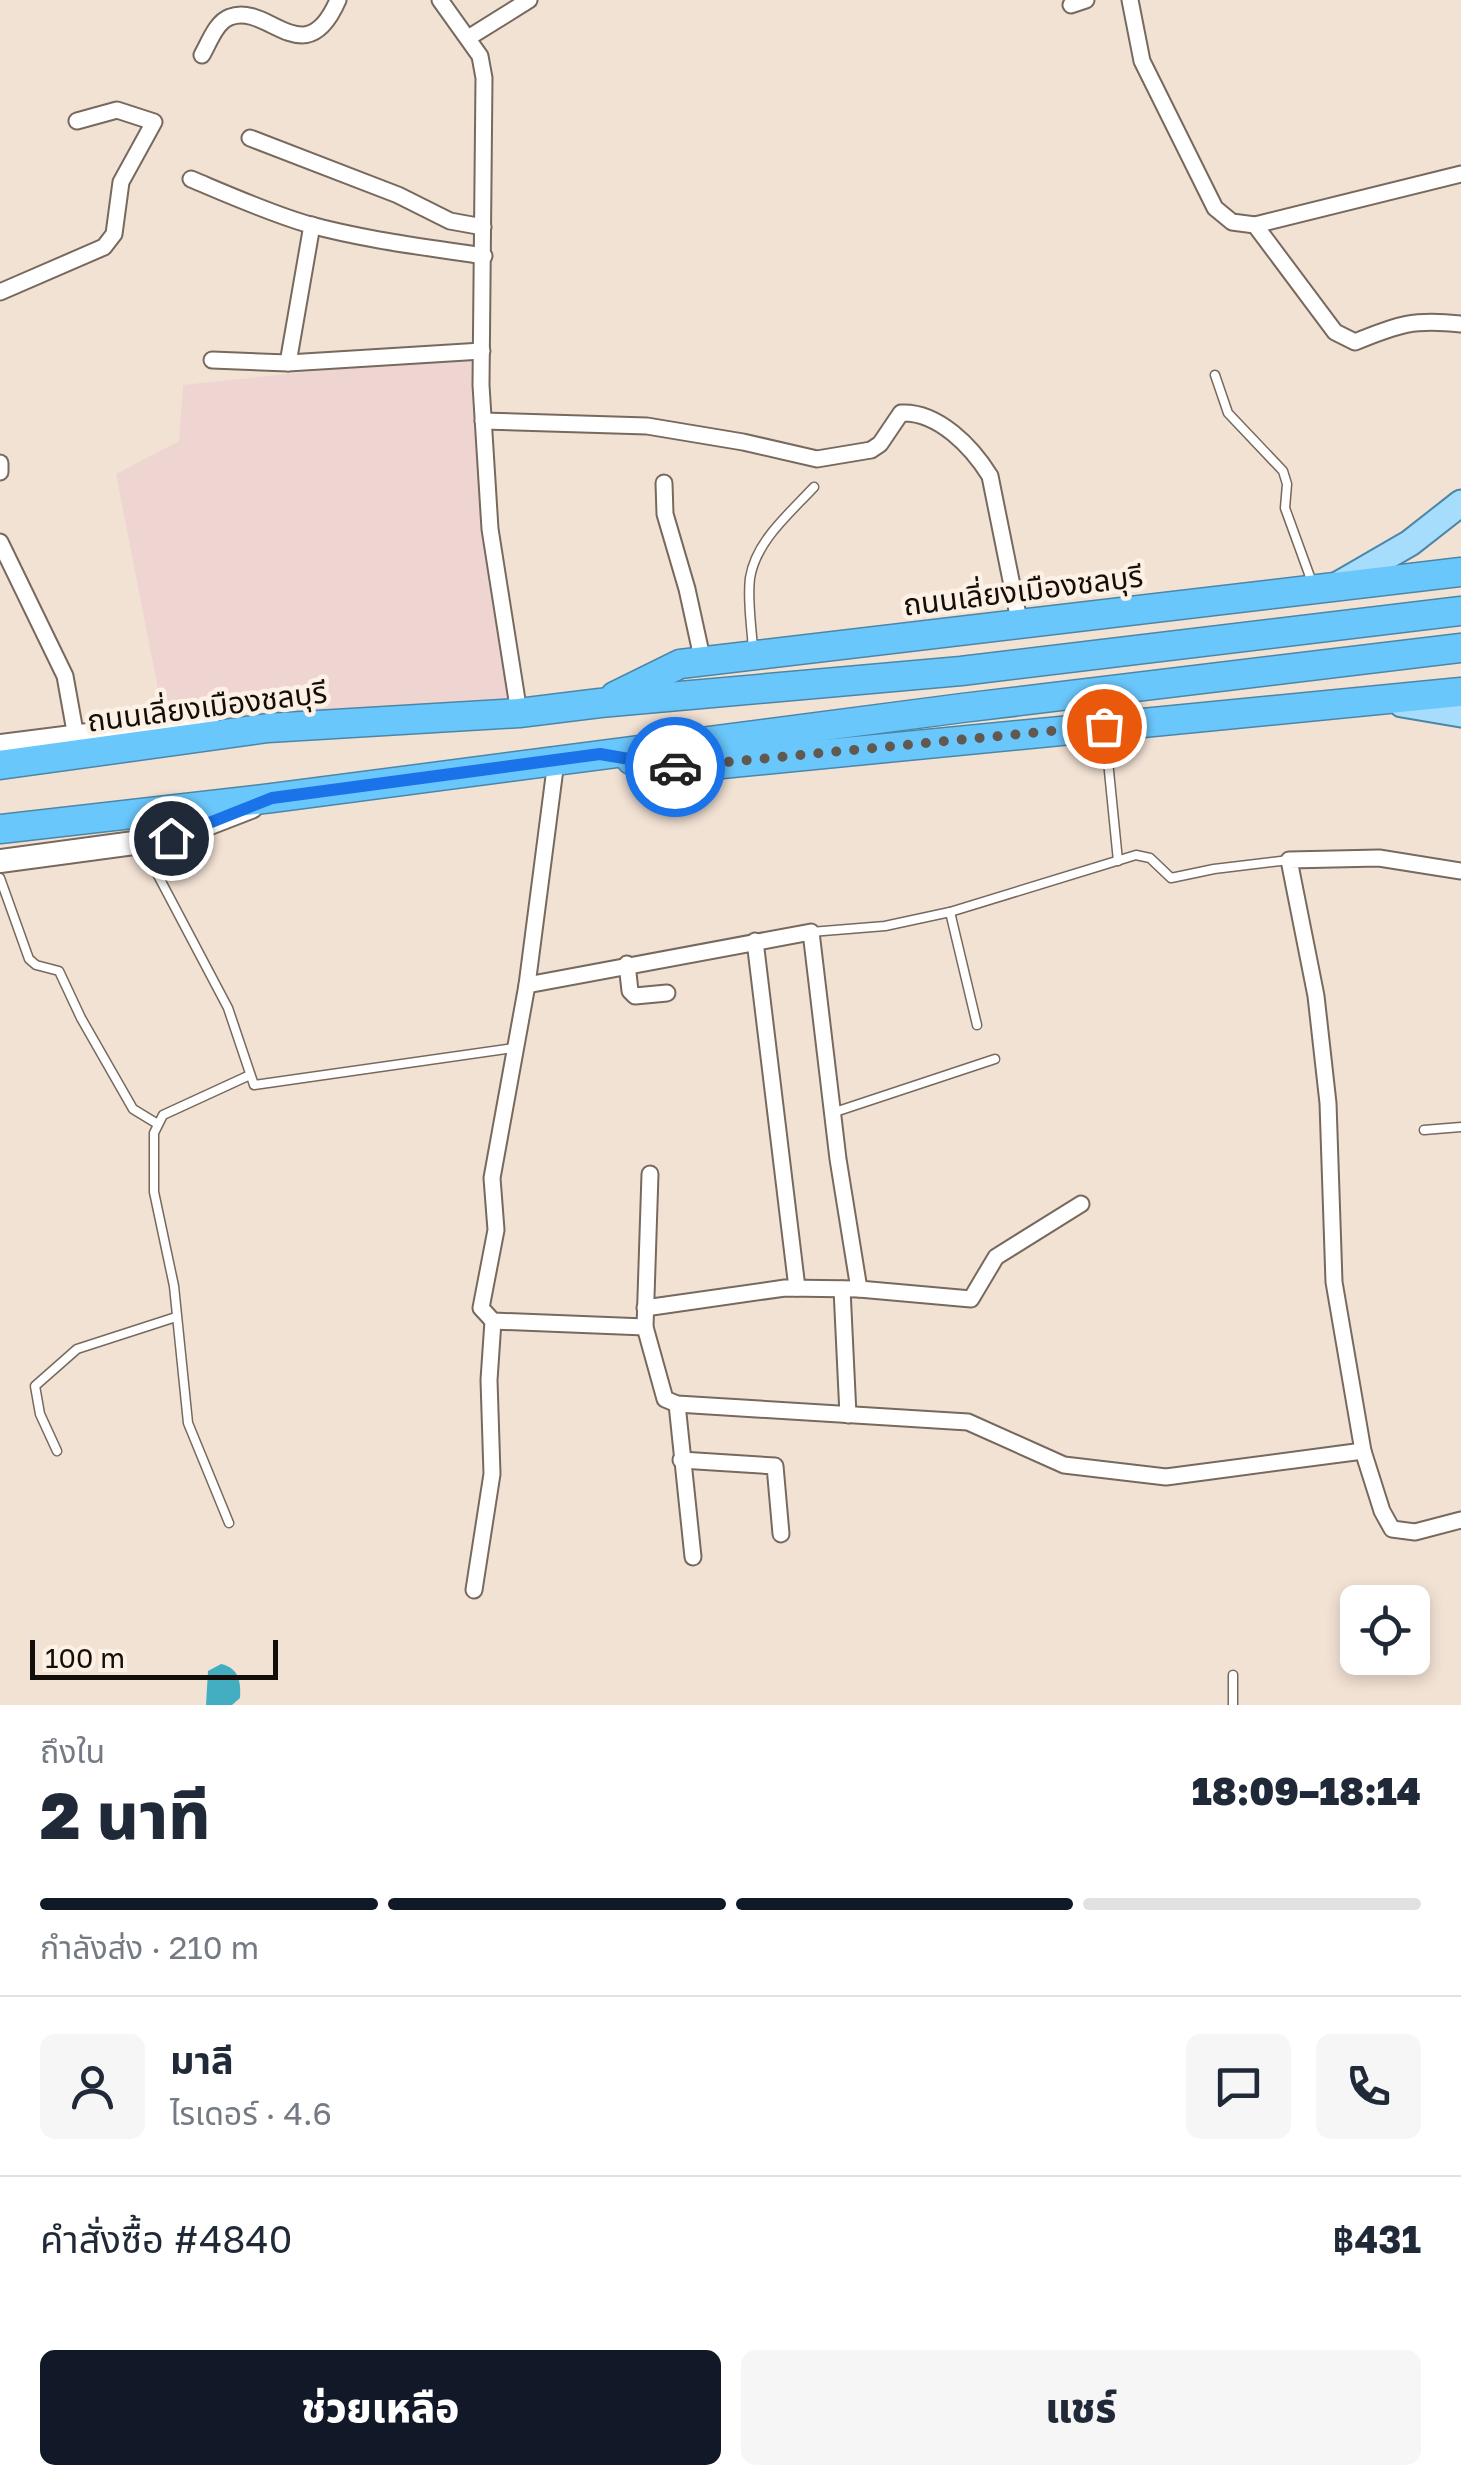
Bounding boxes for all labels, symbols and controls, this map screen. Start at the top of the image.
street label: ถนนเลี่ยงเมืองชลบุรี [901,555,1145,624]
street label: ถนนเลี่ยงเมืองชลบุรี [85,671,329,740]
pin [1062,684,1147,769]
icon: bag [1077,699,1132,754]
courier [625,717,725,817]
icon: car [648,740,703,795]
pin [129,796,214,881]
icon: home [144,811,199,866]
map controls [1340,1585,1430,1675]
button: locate [1340,1585,1430,1675]
scale bar [30,1635,278,1680]
text: 100 m [45,1641,125,1674]
text: ถึงใน [40,1732,105,1770]
text: 18:09–18:14 [1192,1768,1421,1813]
text: 2 นาที [40,1775,211,1853]
text: กำลังส่ง · 210 m [40,1928,259,1966]
button: person [40,2034,145,2139]
button: chat [1186,2034,1291,2139]
button: phone [1316,2034,1421,2139]
text: มาลี [170,2037,234,2082]
text: ไรเดอร์ · 4.6 [170,2094,332,2132]
text: คำสั่งซื้อ #4840 [40,2216,292,2261]
text: ฿431 [1332,2216,1421,2261]
button: ช่วยเหลือ [40,2350,721,2465]
button: แชร์ [741,2350,1421,2465]

